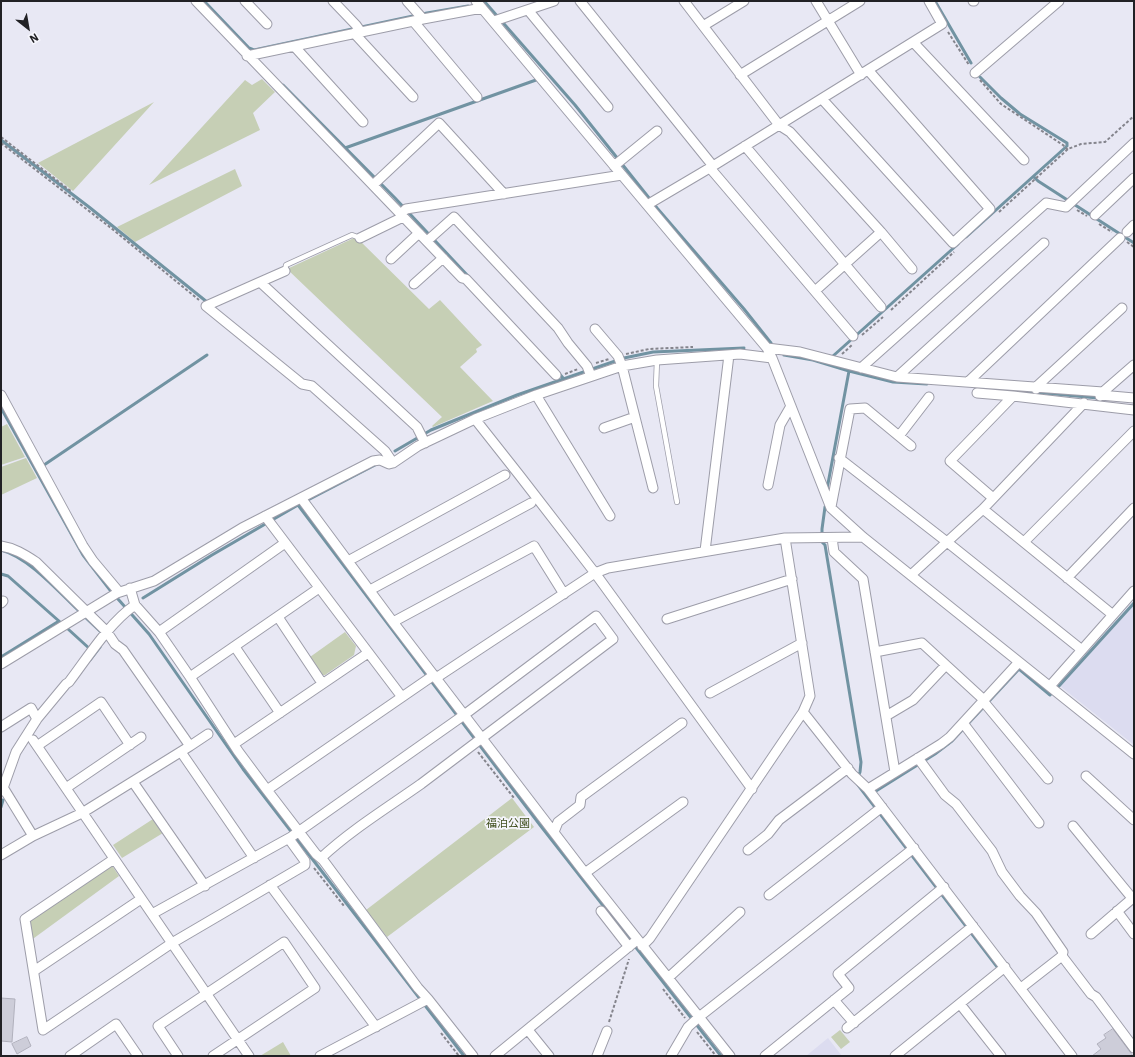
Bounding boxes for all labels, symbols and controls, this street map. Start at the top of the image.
north arrow [8,8,48,48]
text: N [27,30,41,46]
park label: 福泊公園 [486,817,530,831]

